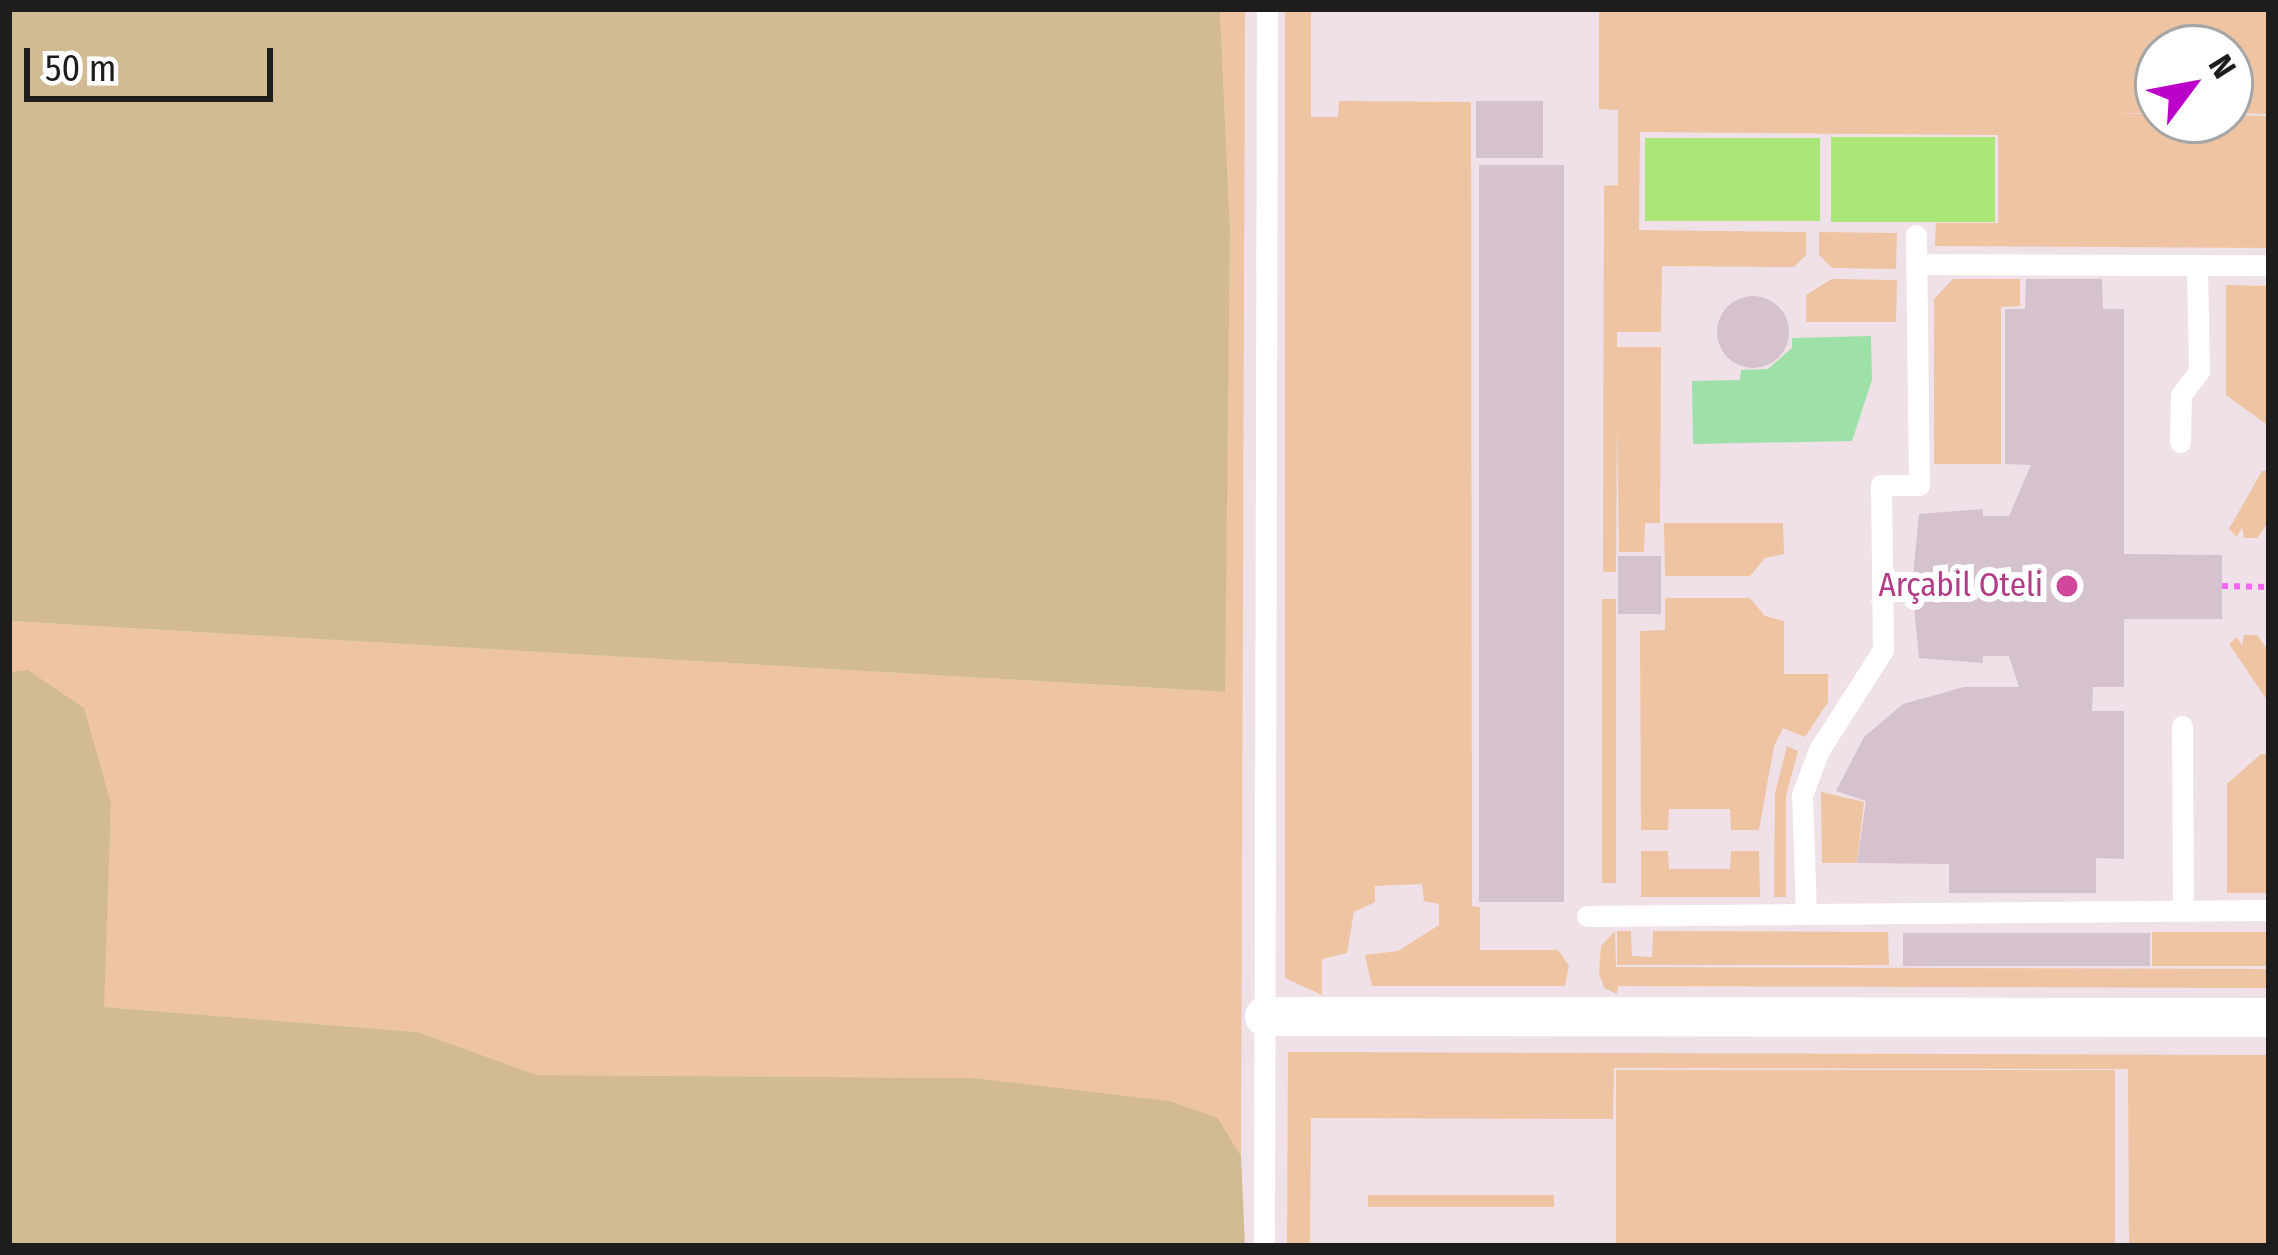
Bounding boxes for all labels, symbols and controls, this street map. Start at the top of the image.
scale bar [30,24,279,98]
north arrow [2134,24,2254,144]
text: 50 m [45,47,116,91]
text: N [2200,48,2244,85]
place label: Arçabil Oteli [1878,566,2043,606]
marker: Arçabil Oteli [2054,573,2080,599]

